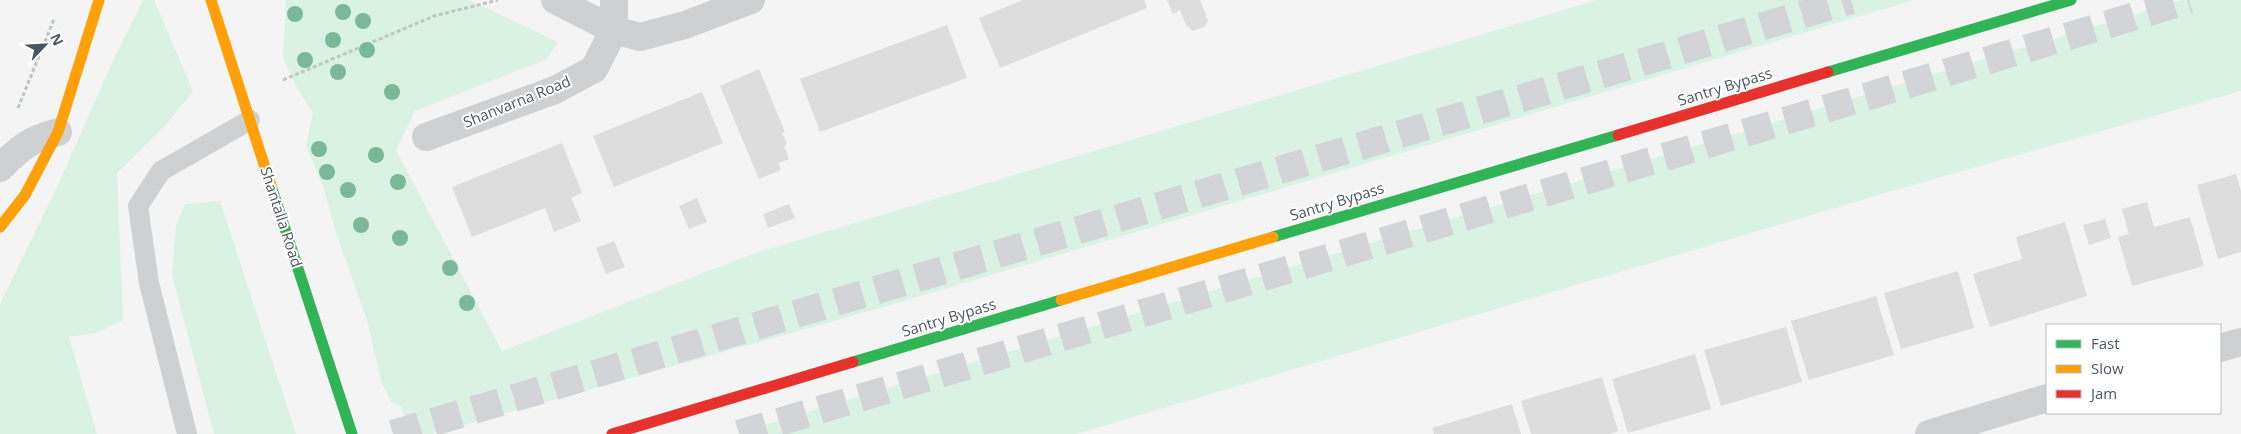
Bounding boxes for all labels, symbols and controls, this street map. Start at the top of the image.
north arrow [20,20,70,70]
text: N [46,30,68,48]
street label: Santry Bypass [1675,62,1774,110]
street label: Shanvarna Road [460,70,573,132]
street label: Shantalla Road [256,164,308,269]
street label: Santry Bypass [1287,177,1386,225]
street label: Santry Bypass [899,293,998,341]
legend [2046,324,2221,414]
text: Fast [2091,333,2120,353]
text: Slow [2091,358,2124,378]
text: Jam [2089,383,2117,403]

